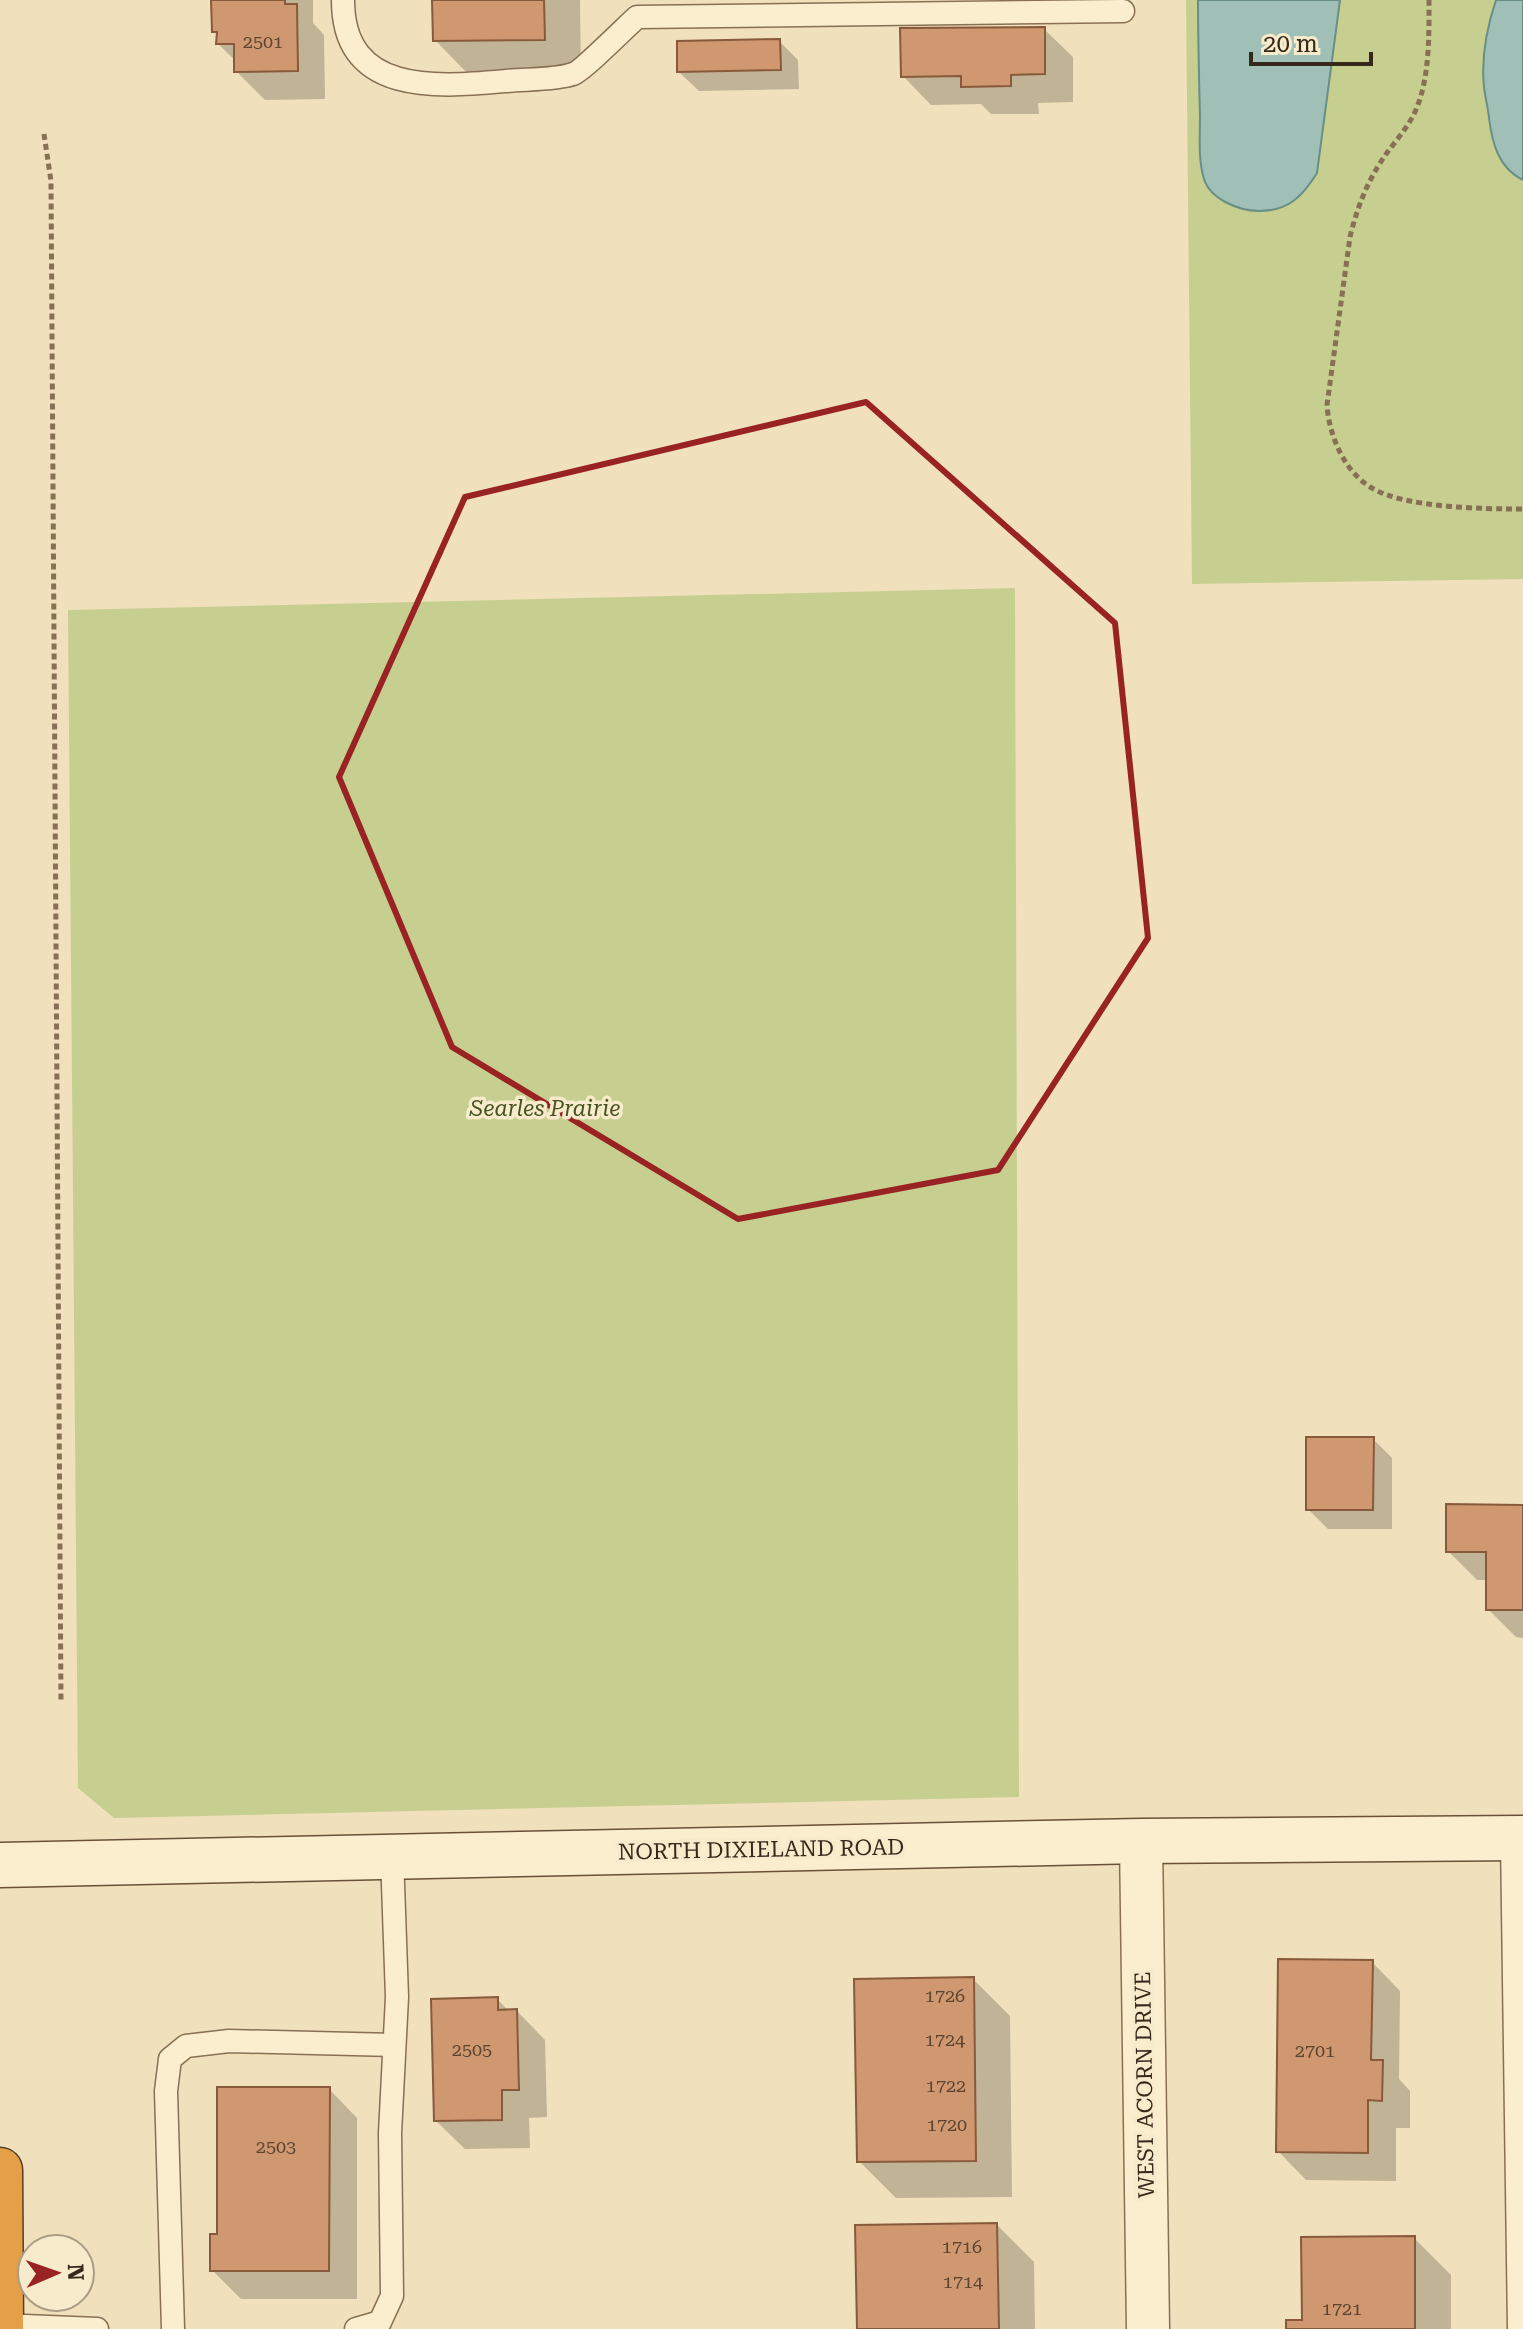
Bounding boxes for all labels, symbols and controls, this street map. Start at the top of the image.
scale bar [1251,16,1371,66]
text: 20 m [1263,30,1318,58]
house number: 2501 [243,31,283,52]
park label: Searles Prairie [469,1096,620,1121]
street label: NORTH DIXIELAND ROAD [618,1835,904,1864]
street label: WEST ACORN DRIVE [1130,1971,1159,2199]
house number: 1726 [925,1985,965,2006]
house number: 1724 [925,2029,965,2050]
house number: 2505 [452,2039,492,2060]
house number: 2701 [1295,2040,1335,2061]
house number: 1722 [926,2075,966,2096]
house number: 1720 [927,2114,967,2135]
house number: 2503 [256,2136,296,2157]
north arrow [16,2233,96,2313]
house number: 1716 [942,2236,982,2257]
text: N [63,2263,88,2281]
house number: 1714 [943,2271,983,2292]
house number: 1721 [1322,2298,1362,2319]

